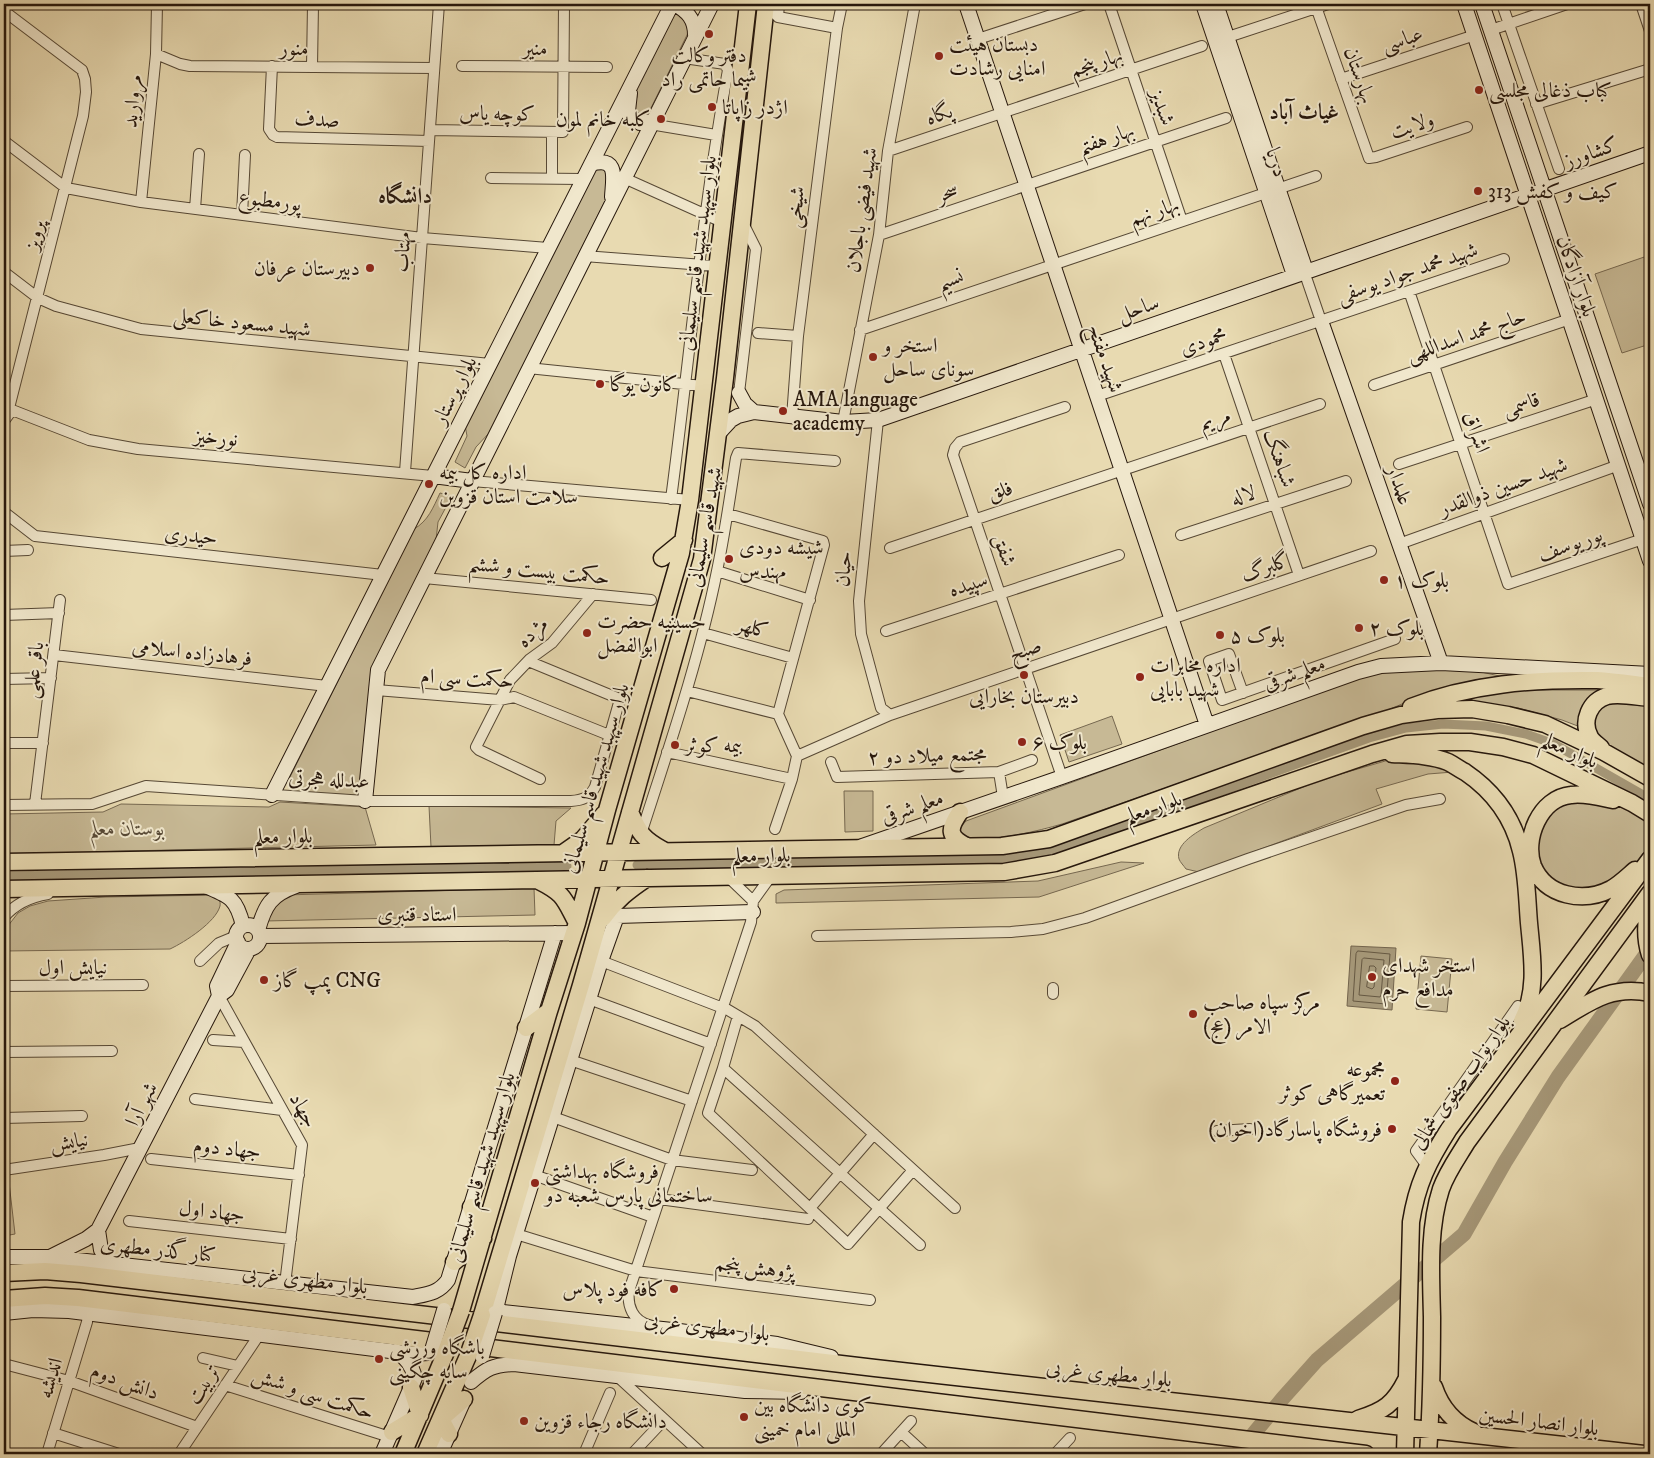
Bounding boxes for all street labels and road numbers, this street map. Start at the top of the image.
street label: عباسی [1378,21,1427,60]
street label: منور [277,36,309,62]
street label: منیر [521,36,547,62]
street label: بهار پنجم [1067,42,1128,89]
street label: بهارستان [1337,44,1381,107]
street label: مروارید [117,73,150,129]
street label: شبدیز [1143,84,1180,129]
street label: پگاه [922,97,957,133]
street label: کوچه یاس [459,100,535,128]
street label: صدف [294,106,340,134]
street label: ولایت [1387,107,1437,145]
street label: بهار هفتم [1075,117,1140,167]
street label: کشاورز [1559,132,1622,175]
street label: دریا [1259,144,1293,180]
street label: شهید فیضی باجلان [840,146,885,275]
street label: بلوار سپهبد شهید قاسم سلیمانی [673,154,730,353]
street label: سحر [931,177,962,209]
street label: پورمطبوع [237,184,304,222]
street label: شیخی [781,185,811,230]
street label: بهار نهم [1126,192,1184,238]
street label: پرویز [18,215,52,255]
street label: مهتاب [389,231,417,273]
street label: بلوار آزادگان [1550,232,1603,321]
street label: شهید محمد جواد یوسفی [1333,237,1482,310]
street label: نسیم [933,263,969,303]
street label: ساحل [1114,290,1163,329]
street label: شهید مسعود خاکعلی [172,303,312,345]
street label: حاج محمد اسداللهی [1403,303,1531,373]
street label: شهید مفتح [1076,320,1129,398]
street label: محمودی [1176,322,1230,362]
street label: بلوار پرستار [426,352,483,431]
street label: قاسمی [1499,387,1543,423]
street label: مریم [1196,403,1236,441]
street label: اشراق [1457,408,1495,457]
street label: نورخیز [191,423,239,453]
street label: شباهنگ [1257,425,1302,491]
street label: شهید حسین ذوالقدر [1434,452,1571,523]
street label: علمدار [1379,460,1418,509]
street label: شهید قاسم سلیمانی [682,465,735,591]
street label: فلق [984,476,1016,508]
street label: لاله [1227,480,1259,512]
street label: حیدری [163,520,219,552]
street label: پوریوسف [1535,522,1607,569]
street label: شفق [986,531,1022,570]
street label: گلبرگ [1237,547,1293,588]
street label: حیان [829,550,859,588]
street label: حکمت بیست و ششم [466,551,611,598]
street label: سپیده [945,566,992,604]
street label: مژده [511,611,555,655]
street label: کلهر [732,611,772,645]
street label: صبح [1005,632,1047,672]
street label: فرهادزاده اسلامی [130,634,253,672]
street label: باقر علمی [18,640,50,700]
street label: معلم شرقی [1260,651,1331,704]
street label: حکمت سی ام [419,664,514,698]
street label: بلوار سپهبد شهید قاسم سلیمانی [556,680,642,878]
street label: بلوار معلم [1534,727,1602,781]
street label: مجتمع میلاد دو ۲ [867,741,987,776]
street label: عبدلله هجرتی [288,765,370,795]
street label: معلم شرقی [878,785,949,837]
street label: بلوار معلم [1121,786,1188,837]
street label: بلوار معلم [253,823,313,858]
street label: بلوار معلم [731,842,791,877]
street label: استاد قنبری [377,902,457,928]
street label: نیایش اول [39,955,108,981]
street label: بلوار نواب صفوی شمالی [1405,1010,1517,1155]
street label: بلوار سپهبد شهید قاسم سلیمانی [442,1069,528,1267]
street label: شهر آرا [119,1078,164,1131]
street label: جهاد [283,1088,323,1133]
street label: نيايش [48,1126,90,1158]
street label: جهاد دوم [191,1133,262,1169]
street label: جهاد اول [178,1196,246,1228]
street label: کنار گذر مطهری [99,1228,217,1269]
street label: پژوهش پنجم [713,1250,799,1292]
street label: بلوار مطهری غربی [240,1259,369,1302]
street label: بلوار مطهری غربی [642,1306,771,1349]
street label: بلوار مطهری غربی [1045,1354,1173,1395]
street label: اندیشه [33,1355,69,1402]
street label: دانش دوم [86,1358,162,1410]
street label: تربیت [181,1359,227,1410]
street label: حکمت سی و شش [248,1362,377,1427]
street label: بلوار انصار الحسین [1477,1402,1600,1442]

